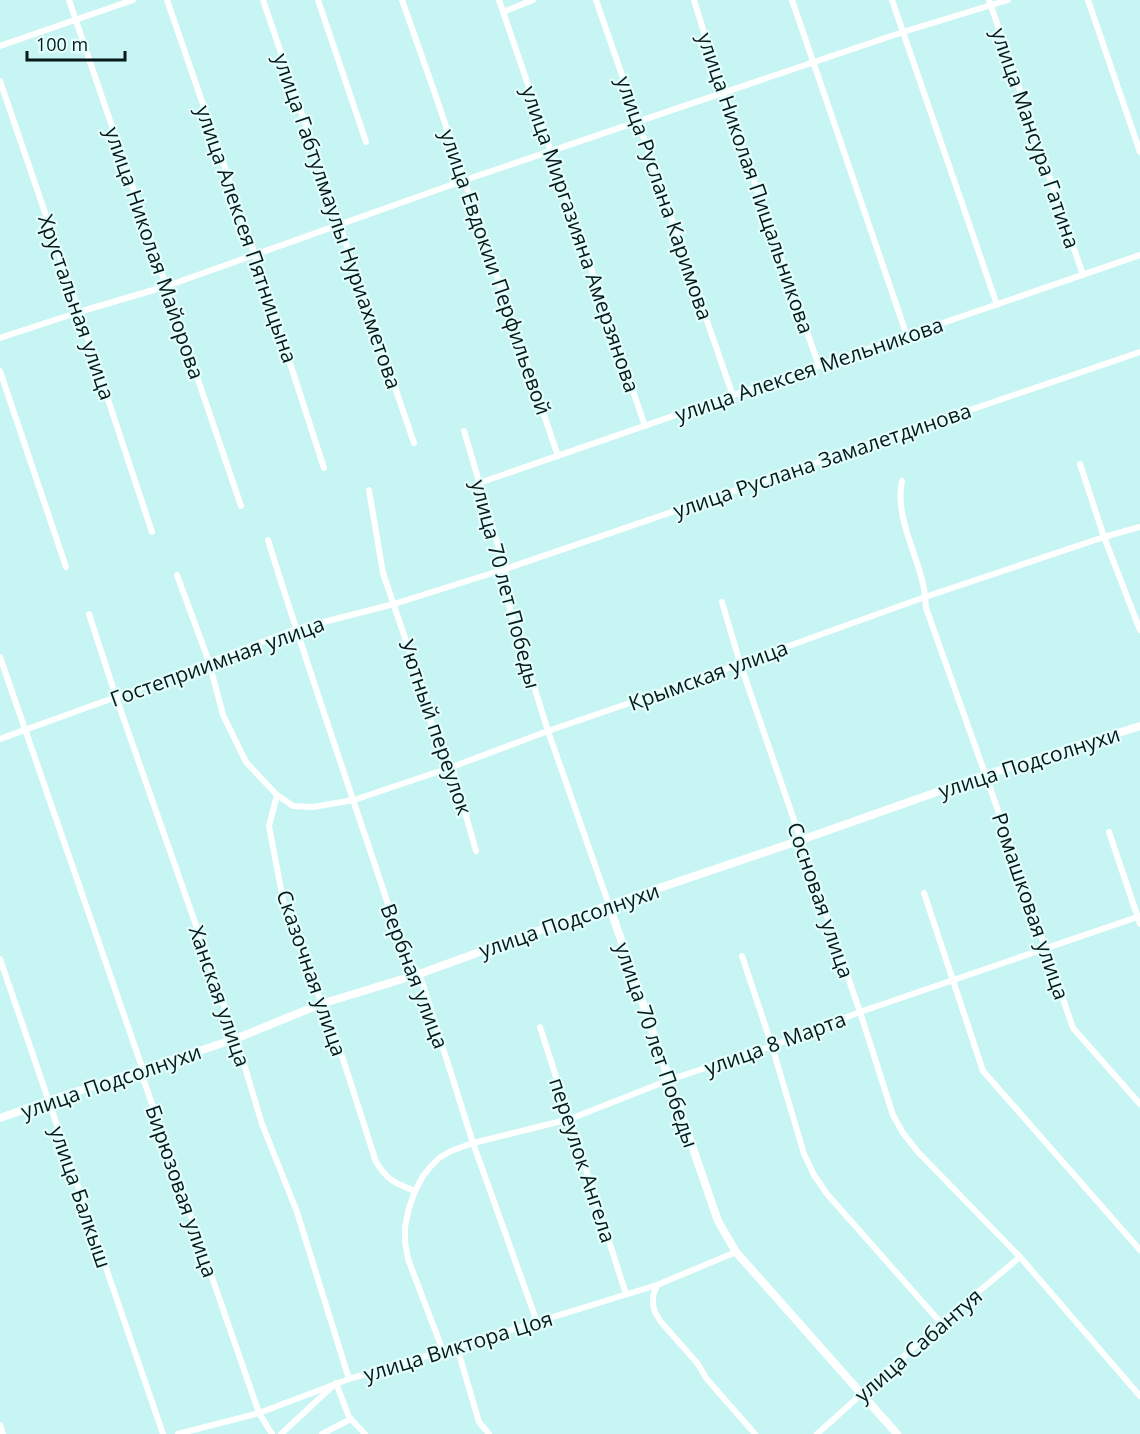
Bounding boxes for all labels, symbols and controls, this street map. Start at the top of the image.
scale bar [27,24,124,62]
street label: улица Мансура Гатина [985,24,1087,252]
street label: улица Николая Пищальникова [691,29,821,337]
text: 100 m [36,32,88,56]
street label: улица Габтулмаулы Нуриахметова [267,49,409,393]
street label: улица Руслана Каримова [610,72,720,324]
street label: улица Миргазияна Амерзянова [515,82,647,396]
street label: улица Алексея Пятницына [190,101,304,367]
street label: улица Николая Майорова [99,123,211,383]
street label: улица Евдокии Перфильевой [434,126,558,418]
street label: Хрустальная улица [32,211,122,403]
street label: улица Алексея Мельникова [671,310,947,428]
street label: улица Руслана Замалетдинова [669,396,975,524]
street label: улица 70 лет Победы [465,476,547,692]
street label: Гостеприимная улица [106,609,328,713]
street label: Крымская улица [624,633,792,717]
street label: Уютный переулок [393,635,479,819]
street label: улица Подсолнухи [935,719,1123,805]
street label: Ромашковая улица [986,809,1076,1003]
street label: Сосновая улица [781,818,861,982]
street label: улица Подсолнухи [475,876,663,964]
street label: Сказочная улица [270,886,354,1060]
street label: Вербная улица [374,899,456,1053]
street label: Ханская улица [183,922,257,1070]
street label: улица 70 лет Победы [609,939,705,1151]
street label: улица 8 Марта [700,1004,850,1082]
street label: улица Подсолнухи [17,1037,205,1125]
street label: переулок Ангела [543,1074,623,1246]
street label: Бирюзовая улица [139,1101,225,1281]
street label: улица Балкыш [44,1122,118,1272]
street label: улица Сабантуя [848,1282,988,1408]
street label: улица Виктора Цоя [360,1304,556,1388]

